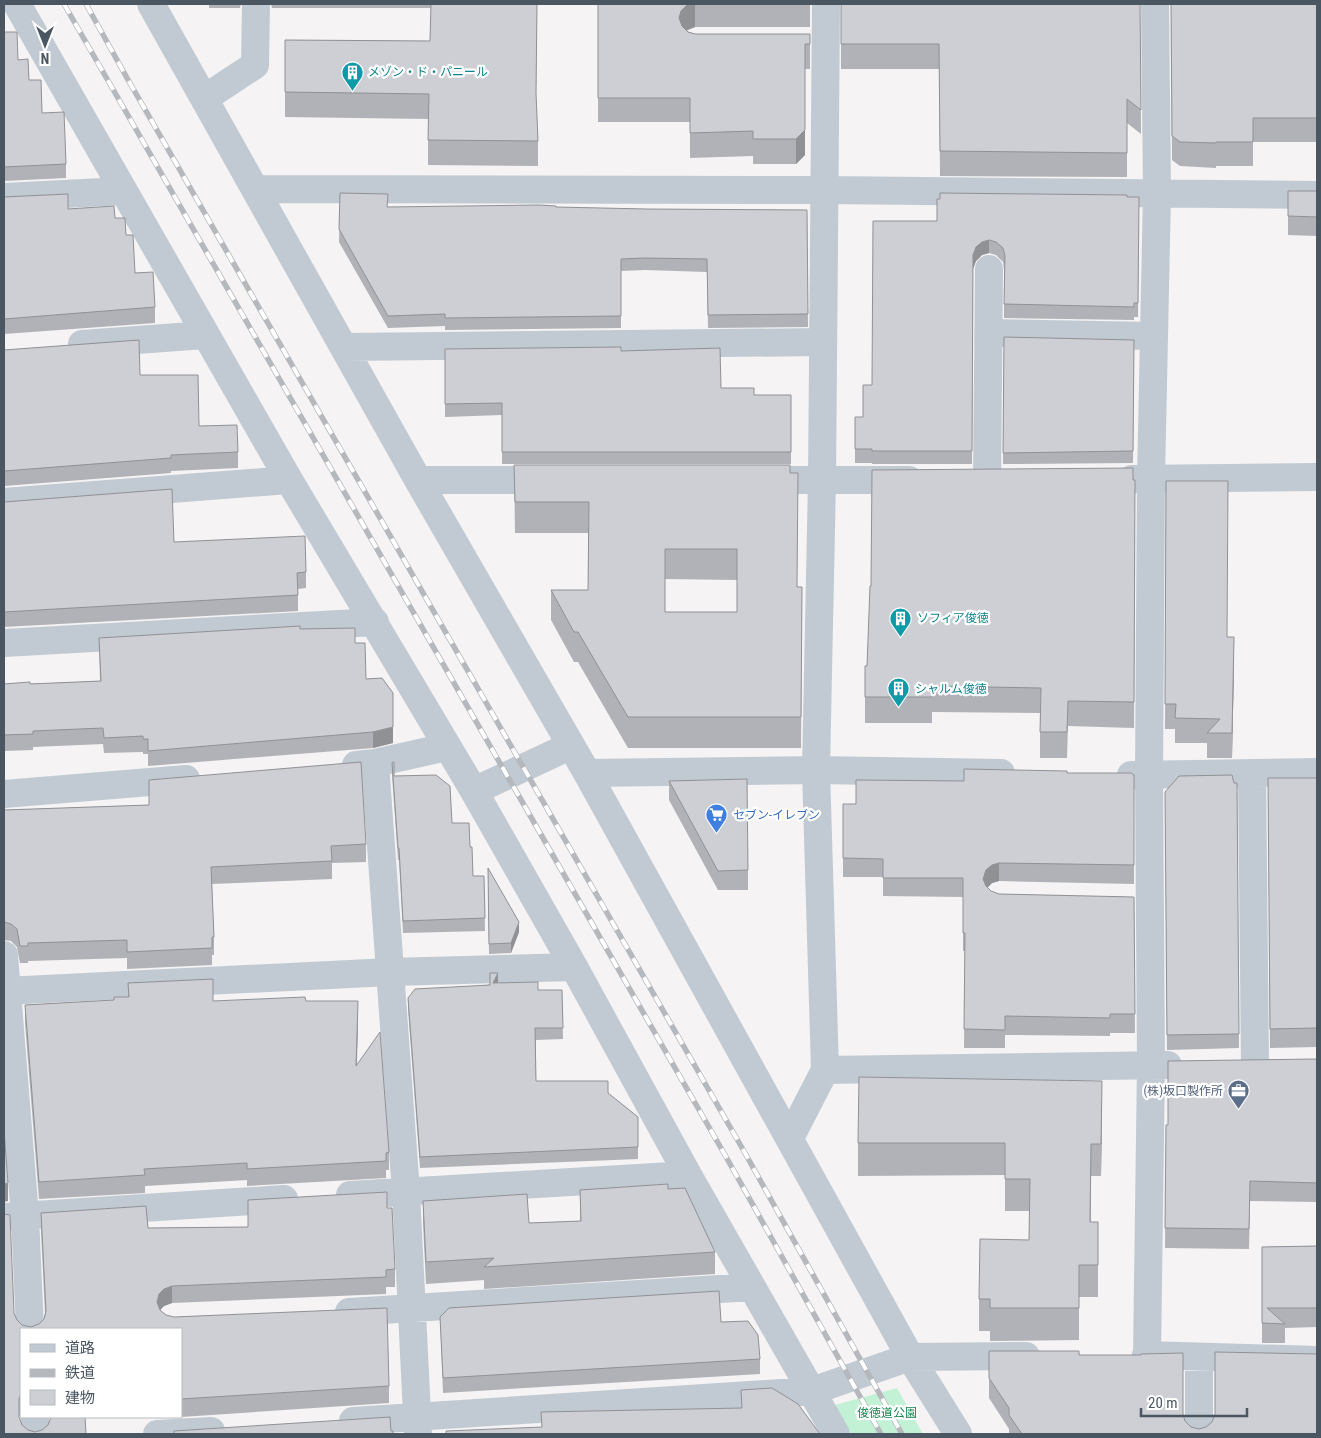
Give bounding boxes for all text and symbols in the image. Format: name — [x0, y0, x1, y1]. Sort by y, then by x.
north arrow — [20, 20, 70, 70]
text: N — [41, 50, 49, 66]
building icon: メゾン・ド・パニール — [340, 60, 364, 91]
place label: メゾン・ド・パニール — [368, 65, 488, 79]
building icon: ソフィア俊徳 — [889, 606, 913, 637]
place label: ソフィア俊徳 — [917, 611, 989, 625]
building icon: シャルム俊徳 — [887, 677, 911, 708]
place label: シャルム俊徳 — [915, 682, 987, 696]
supermarket icon: セブン-イレブン — [705, 803, 729, 834]
place label: セブン-イレブン — [733, 808, 820, 822]
office icon: (株)坂口製作所 — [1227, 1079, 1251, 1110]
place label: (株)坂口製作所 — [1143, 1084, 1223, 1098]
legend — [20, 1328, 182, 1418]
text: 道路 — [65, 1339, 95, 1357]
text: 鉄道 — [65, 1364, 95, 1382]
scale bar — [1141, 1386, 1247, 1418]
text: 建物 — [65, 1389, 95, 1407]
text: 20 m — [1148, 1394, 1178, 1412]
park label: 俊徳道公園 — [857, 1406, 917, 1420]

